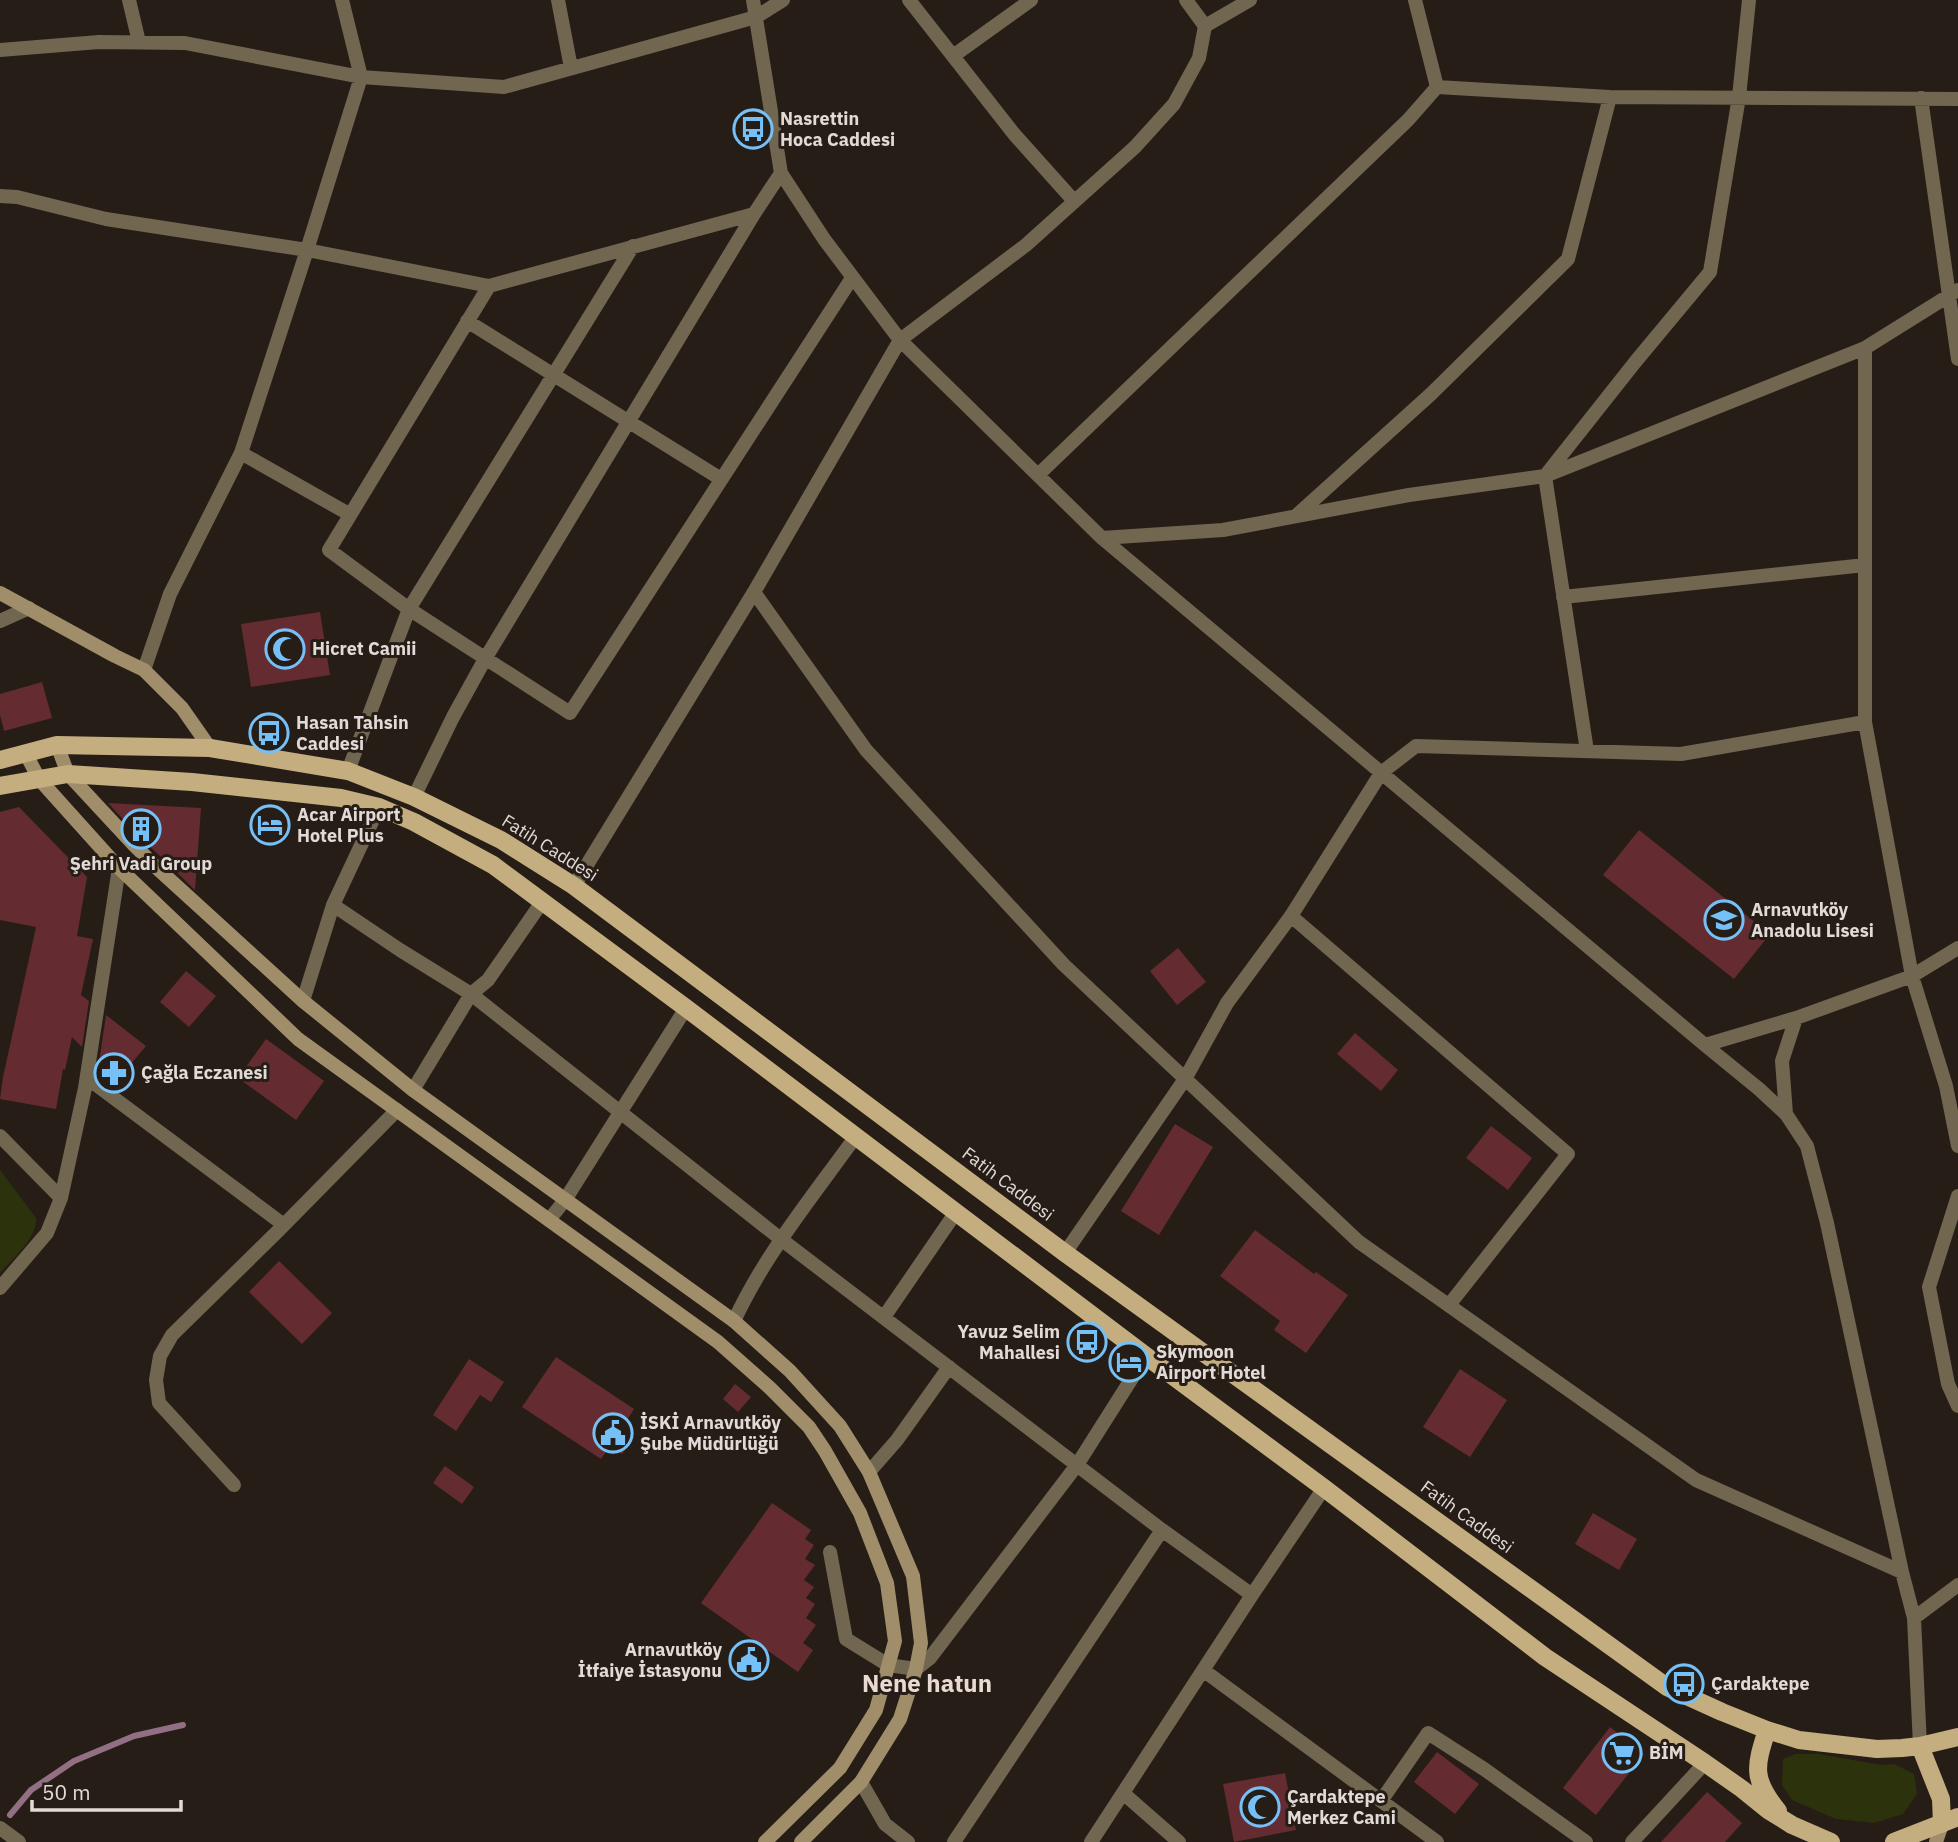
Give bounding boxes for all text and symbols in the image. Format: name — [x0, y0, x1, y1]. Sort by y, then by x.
place label: Nasrettin Hoca Caddesi — [780, 107, 895, 151]
bus stop icon: Nasrettin Hoca Caddesi — [732, 108, 774, 150]
mosque icon: Hicret Camii — [264, 628, 306, 670]
place label: Hicret Camii — [312, 637, 416, 660]
place label: Hasan Tahsin Caddesi — [296, 711, 409, 755]
bus stop icon: Hasan Tahsin Caddesi — [248, 712, 290, 754]
place label: Acar Airport Hotel Plus — [297, 803, 401, 847]
hotel icon: Acar Airport Hotel Plus — [249, 804, 291, 846]
building icon: Şehri Vadi Group — [120, 808, 162, 850]
street label: Fatih Caddesi — [498, 809, 603, 886]
place label: Şehri Vadi Group — [70, 852, 212, 875]
place label: Arnavutköy Anadolu Lisesi — [1751, 898, 1874, 942]
school or university icon: Arnavutköy Anadolu Lisesi — [1703, 899, 1745, 941]
pharmacy icon: Çağla Eczanesi — [93, 1052, 135, 1094]
place label: Çağla Eczanesi — [141, 1061, 268, 1084]
street label: Fatih Caddesi — [958, 1142, 1059, 1226]
place label: Yavuz Selim Mahallesi — [957, 1320, 1060, 1364]
bus stop icon: Yavuz Selim Mahallesi — [1066, 1321, 1108, 1363]
place label: Skymoon Airport Hotel — [1156, 1340, 1266, 1384]
hotel icon: Skymoon Airport Hotel — [1108, 1341, 1150, 1383]
place label: İSKİ Arnavutköy Şube Müdürlüğü — [640, 1411, 781, 1455]
public building icon: İSKİ Arnavutköy Şube Müdürlüğü — [592, 1412, 634, 1454]
street label: Fatih Caddesi — [1416, 1475, 1518, 1558]
place label: Arnavutköy İtfaiye İstasyonu — [578, 1638, 722, 1682]
public building icon: Arnavutköy İtfaiye İstasyonu — [728, 1639, 770, 1681]
bus stop icon: Çardaktepe — [1663, 1663, 1705, 1705]
district label: Nene hatun — [862, 1667, 992, 1699]
place label: Çardaktepe — [1711, 1672, 1810, 1695]
supermarket icon: BİM — [1601, 1732, 1643, 1774]
place label: BİM — [1649, 1741, 1684, 1764]
scale bar — [32, 1769, 180, 1813]
text: 50 m — [42, 1778, 91, 1806]
place label: Çardaktepe Merkez Cami — [1287, 1785, 1396, 1829]
mosque icon: Çardaktepe Merkez Cami — [1239, 1786, 1281, 1828]

